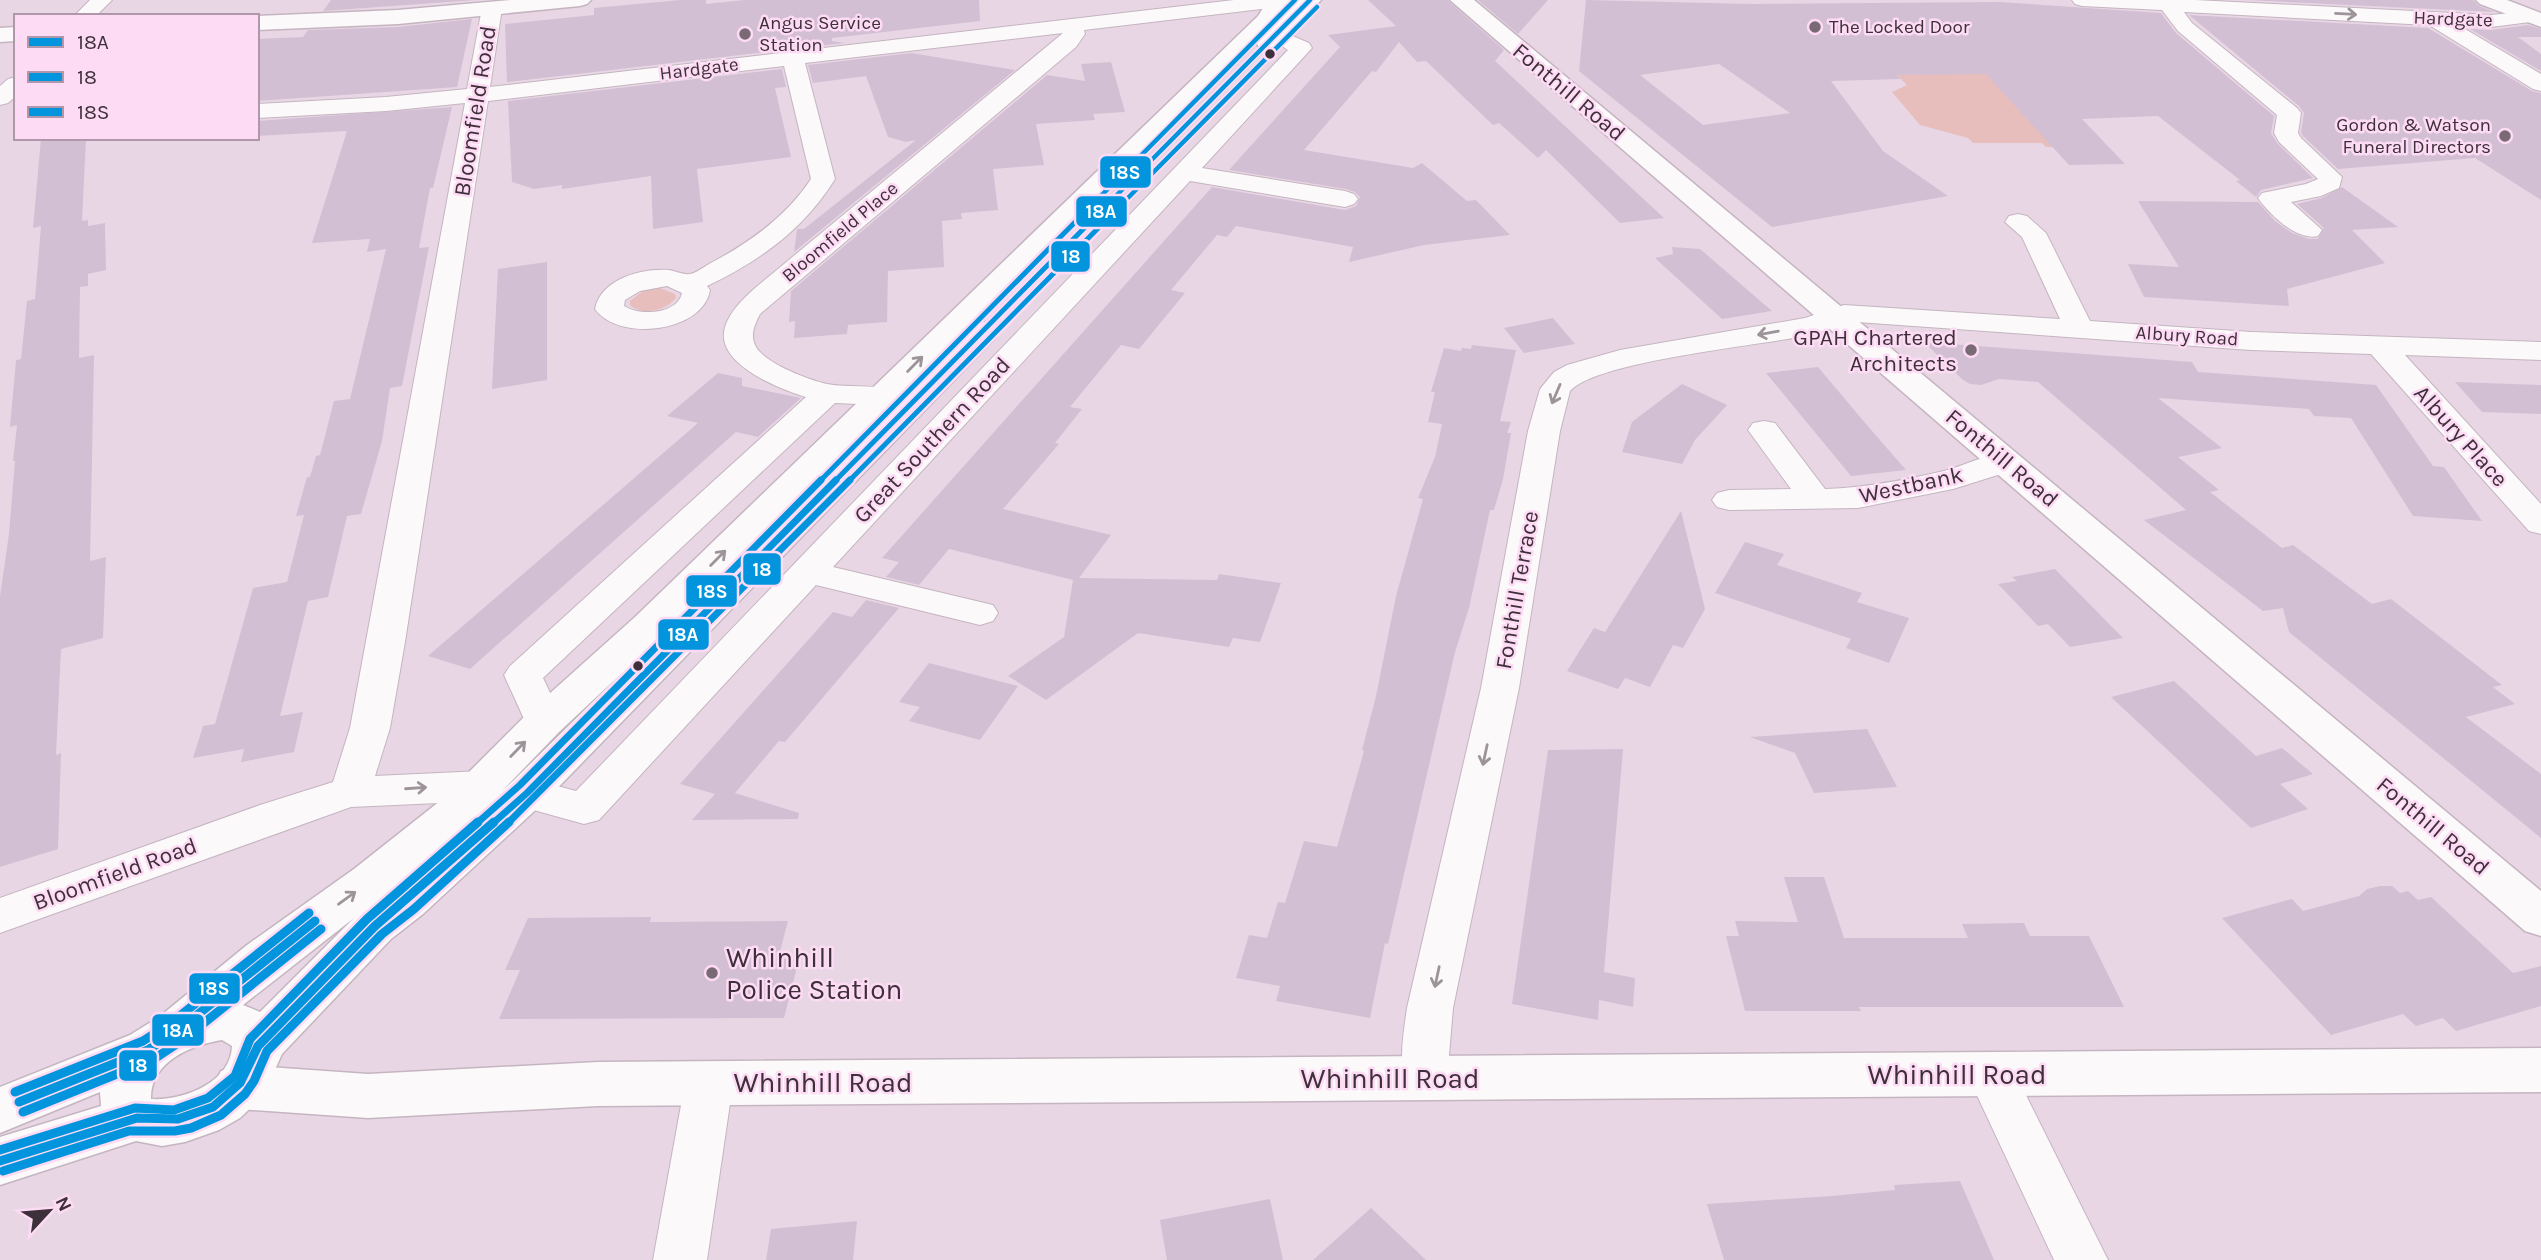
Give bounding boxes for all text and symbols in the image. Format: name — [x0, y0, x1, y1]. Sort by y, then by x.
street label: Hardgate — [2413, 7, 2493, 31]
one-way arrow — [2334, 8, 2356, 21]
place label: Angus Service Station — [759, 12, 881, 56]
legend — [14, 14, 259, 140]
place label: The Locked Door — [1829, 16, 1970, 38]
marker: The Locked Door — [1807, 19, 1823, 35]
street label: Bloomfield Road — [448, 24, 502, 198]
marker: Angus Service Station — [737, 26, 753, 42]
text: 18A — [77, 30, 109, 54]
street label: Fonthill Road — [1507, 37, 1631, 147]
unlabelled marker — [1263, 47, 1277, 61]
street label: Hardgate — [658, 53, 740, 85]
text: 18 — [77, 65, 97, 89]
text: 18S — [77, 100, 110, 124]
place label: Gordon & Watson Funeral Directors — [2336, 114, 2491, 158]
marker: Gordon & Watson Funeral Directors — [2497, 128, 2513, 144]
line badge: 18S — [1099, 155, 1152, 189]
text: 18S — [1109, 162, 1141, 184]
street label: Bloomfield Place — [778, 177, 902, 287]
line badge: 18A — [1075, 195, 1128, 228]
text: 18A — [1086, 201, 1117, 223]
line badge: 18 — [1050, 240, 1091, 273]
text: 18 — [1061, 246, 1081, 268]
street label: Albury Road — [2135, 321, 2239, 351]
place label: GPAH Chartered Architects — [1793, 324, 1957, 377]
one-way arrow — [1757, 327, 1780, 340]
marker: GPAH Chartered Architects — [1963, 342, 1979, 358]
street label: Great Southern Road — [848, 351, 1016, 529]
one-way arrow — [906, 355, 923, 372]
street label: Albury Place — [2408, 380, 2514, 492]
one-way arrow — [1548, 383, 1561, 404]
street label: Fonthill Road — [1940, 403, 2064, 513]
street label: Westbank — [1857, 461, 1965, 509]
street label: Fonthill Terrace — [1490, 509, 1544, 671]
one-way arrow — [709, 549, 726, 566]
line badge: 18 — [742, 552, 782, 586]
text: 18 — [752, 559, 772, 581]
line badge: 18S — [685, 574, 738, 608]
text: 18S — [696, 581, 728, 603]
line badge: 18A — [657, 618, 710, 651]
text: 18A — [668, 624, 699, 646]
unlabelled marker — [631, 659, 645, 673]
one-way arrow — [510, 741, 527, 758]
one-way arrow — [1478, 743, 1492, 766]
street label: Fonthill Road — [2371, 771, 2495, 881]
one-way arrow — [404, 781, 427, 794]
street label: Bloomfield Road — [29, 832, 201, 916]
one-way arrow — [337, 891, 356, 906]
place label: Whinhill Police Station — [726, 941, 902, 1006]
marker: Whinhill Police Station — [704, 965, 720, 981]
one-way arrow — [1430, 965, 1443, 988]
line badge: 18S — [188, 972, 241, 1005]
text: 18S — [198, 978, 230, 1000]
line badge: 18A — [151, 1013, 205, 1047]
text: 18A — [163, 1020, 194, 1042]
line badge: 18 — [118, 1049, 158, 1082]
text: 18 — [128, 1055, 148, 1077]
street label: Whinhill Road — [1867, 1058, 2047, 1091]
street label: Whinhill Road — [1300, 1062, 1480, 1095]
street label: Whinhill Road — [733, 1066, 913, 1099]
north arrow — [14, 1176, 84, 1246]
text: N — [51, 1193, 76, 1215]

